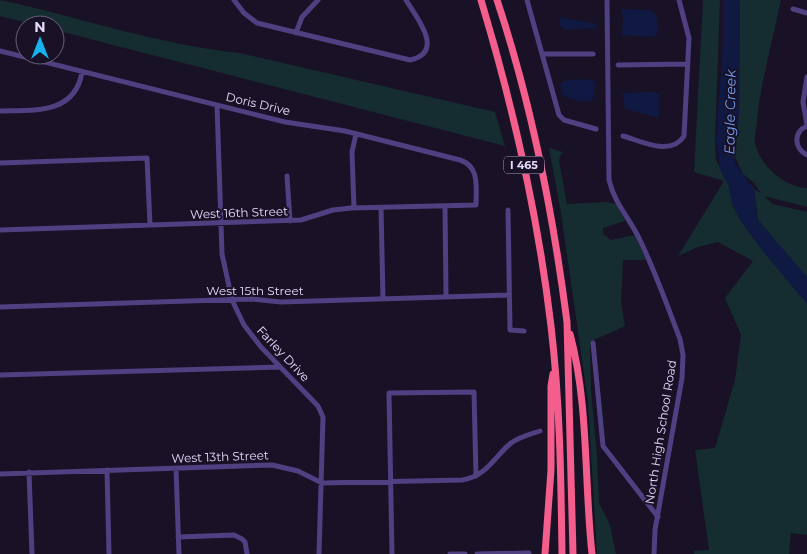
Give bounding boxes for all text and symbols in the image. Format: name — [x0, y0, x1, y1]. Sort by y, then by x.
north arrow — [15, 15, 65, 65]
text: N — [34, 18, 46, 36]
water label: Eagle Creek — [720, 69, 740, 155]
street label: Doris Drive — [224, 89, 292, 118]
road number: I 465 — [504, 156, 544, 174]
street label: West 16th Street — [190, 203, 288, 222]
street label: West 15th Street — [206, 283, 304, 298]
street label: Farley Drive — [254, 323, 313, 385]
street label: North High School Road — [642, 359, 679, 505]
street label: West 13th Street — [171, 447, 269, 466]

